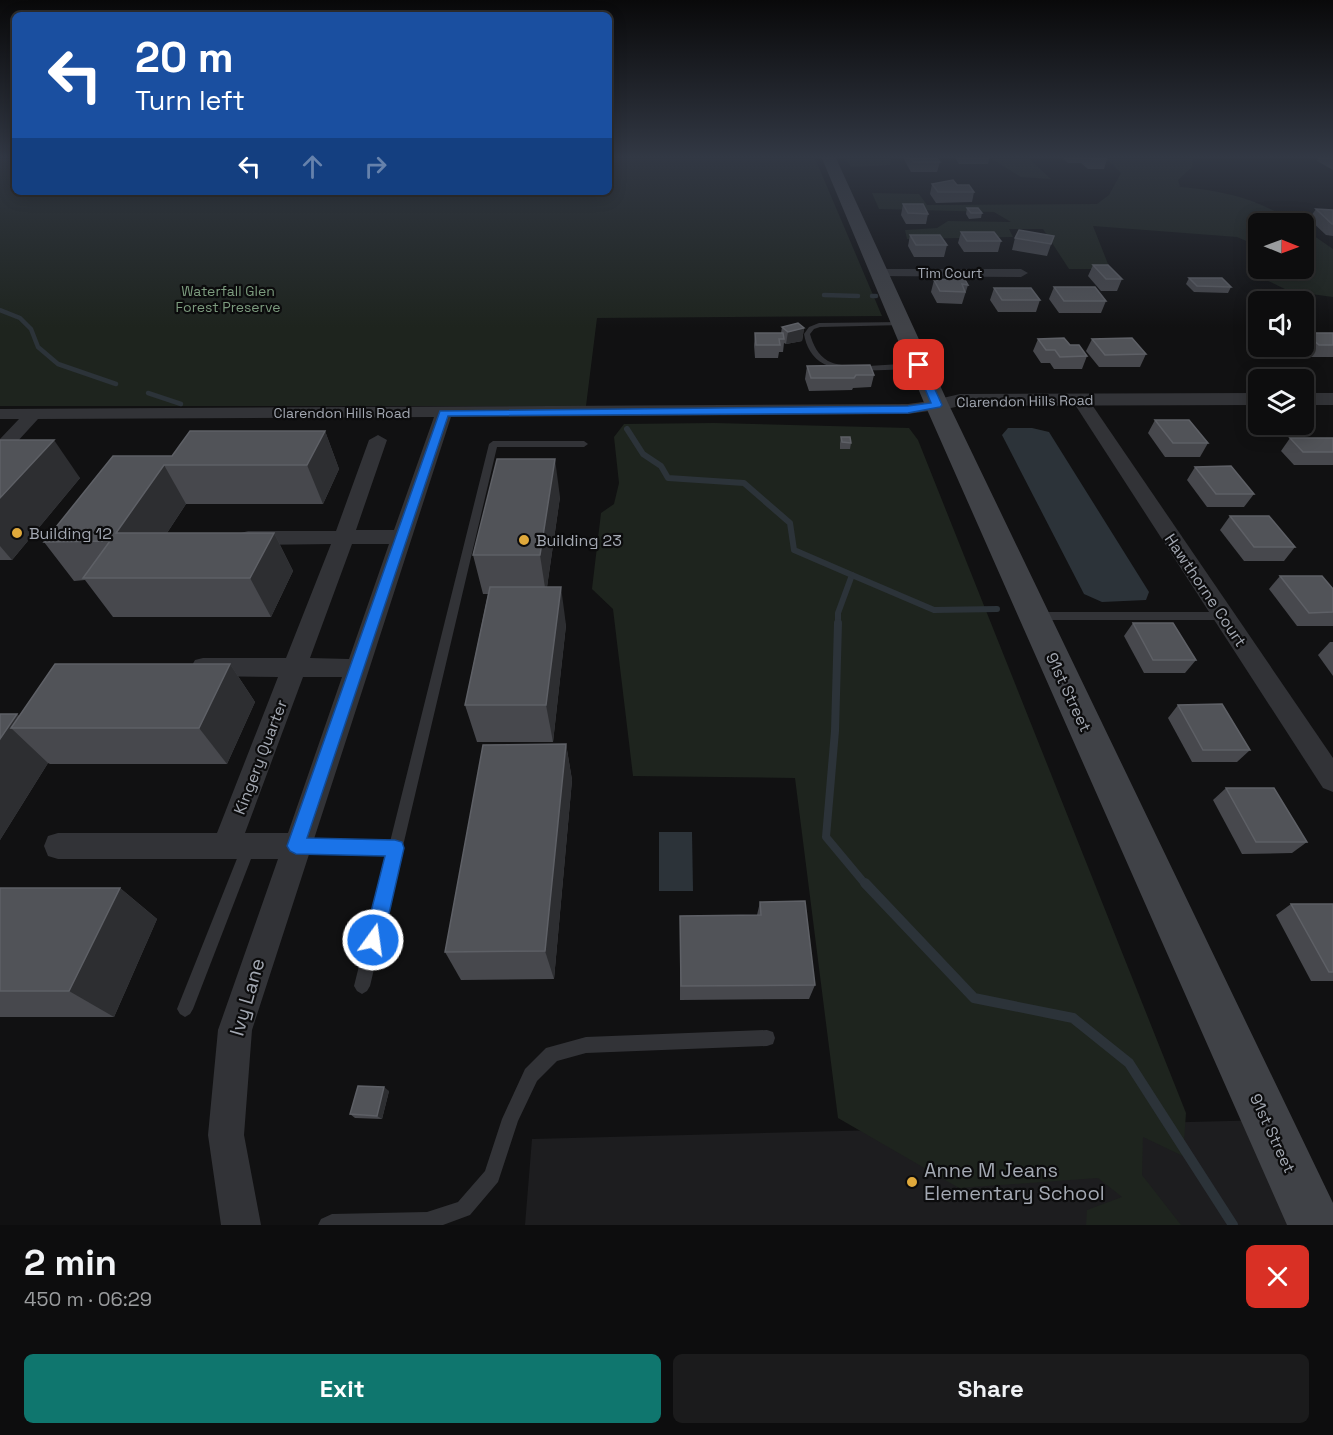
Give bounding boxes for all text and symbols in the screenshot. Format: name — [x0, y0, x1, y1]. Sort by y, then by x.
text: 20 m — [135, 31, 234, 84]
icon: left — [36, 36, 114, 114]
text: Turn left — [135, 83, 245, 118]
icon: left — [233, 150, 266, 183]
icon: ahead — [296, 150, 329, 183]
icon: right — [359, 150, 392, 183]
north arrow — [1248, 213, 1314, 279]
map controls — [1248, 213, 1314, 435]
street label: Tim Court — [917, 264, 983, 282]
park label: Waterfall Glen Forest Preserve — [176, 282, 280, 316]
button: sound — [1248, 291, 1314, 357]
pin — [893, 339, 944, 390]
icon: arrive — [902, 348, 935, 381]
button: layers — [1248, 369, 1314, 435]
street label: Clarendon Hills Road — [956, 391, 1094, 411]
street label: Clarendon Hills Road — [273, 404, 411, 422]
place label: Building 12 — [29, 523, 112, 544]
marker: Building 12 — [10, 526, 24, 540]
place label: Building 23 — [536, 530, 622, 551]
street label: Hawthorne Court — [1160, 530, 1251, 651]
marker: Building 23 — [517, 533, 531, 547]
street label: 91st Street — [1041, 649, 1096, 735]
street label: Kingery Quarter — [229, 697, 292, 818]
position arrow — [341, 908, 405, 972]
street label: Ivy Lane — [224, 955, 270, 1039]
street label: 91st Street — [1245, 1090, 1300, 1176]
place label: Anne M Jeans Elementary School — [924, 1157, 1105, 1206]
marker: Anne M Jeans Elementary School — [905, 1175, 919, 1189]
text: 2 min — [24, 1240, 117, 1286]
button: close — [1246, 1245, 1309, 1308]
text: 450 m · 06:29 — [24, 1286, 152, 1312]
button: Exit — [24, 1354, 661, 1423]
button: Share — [673, 1354, 1309, 1423]

